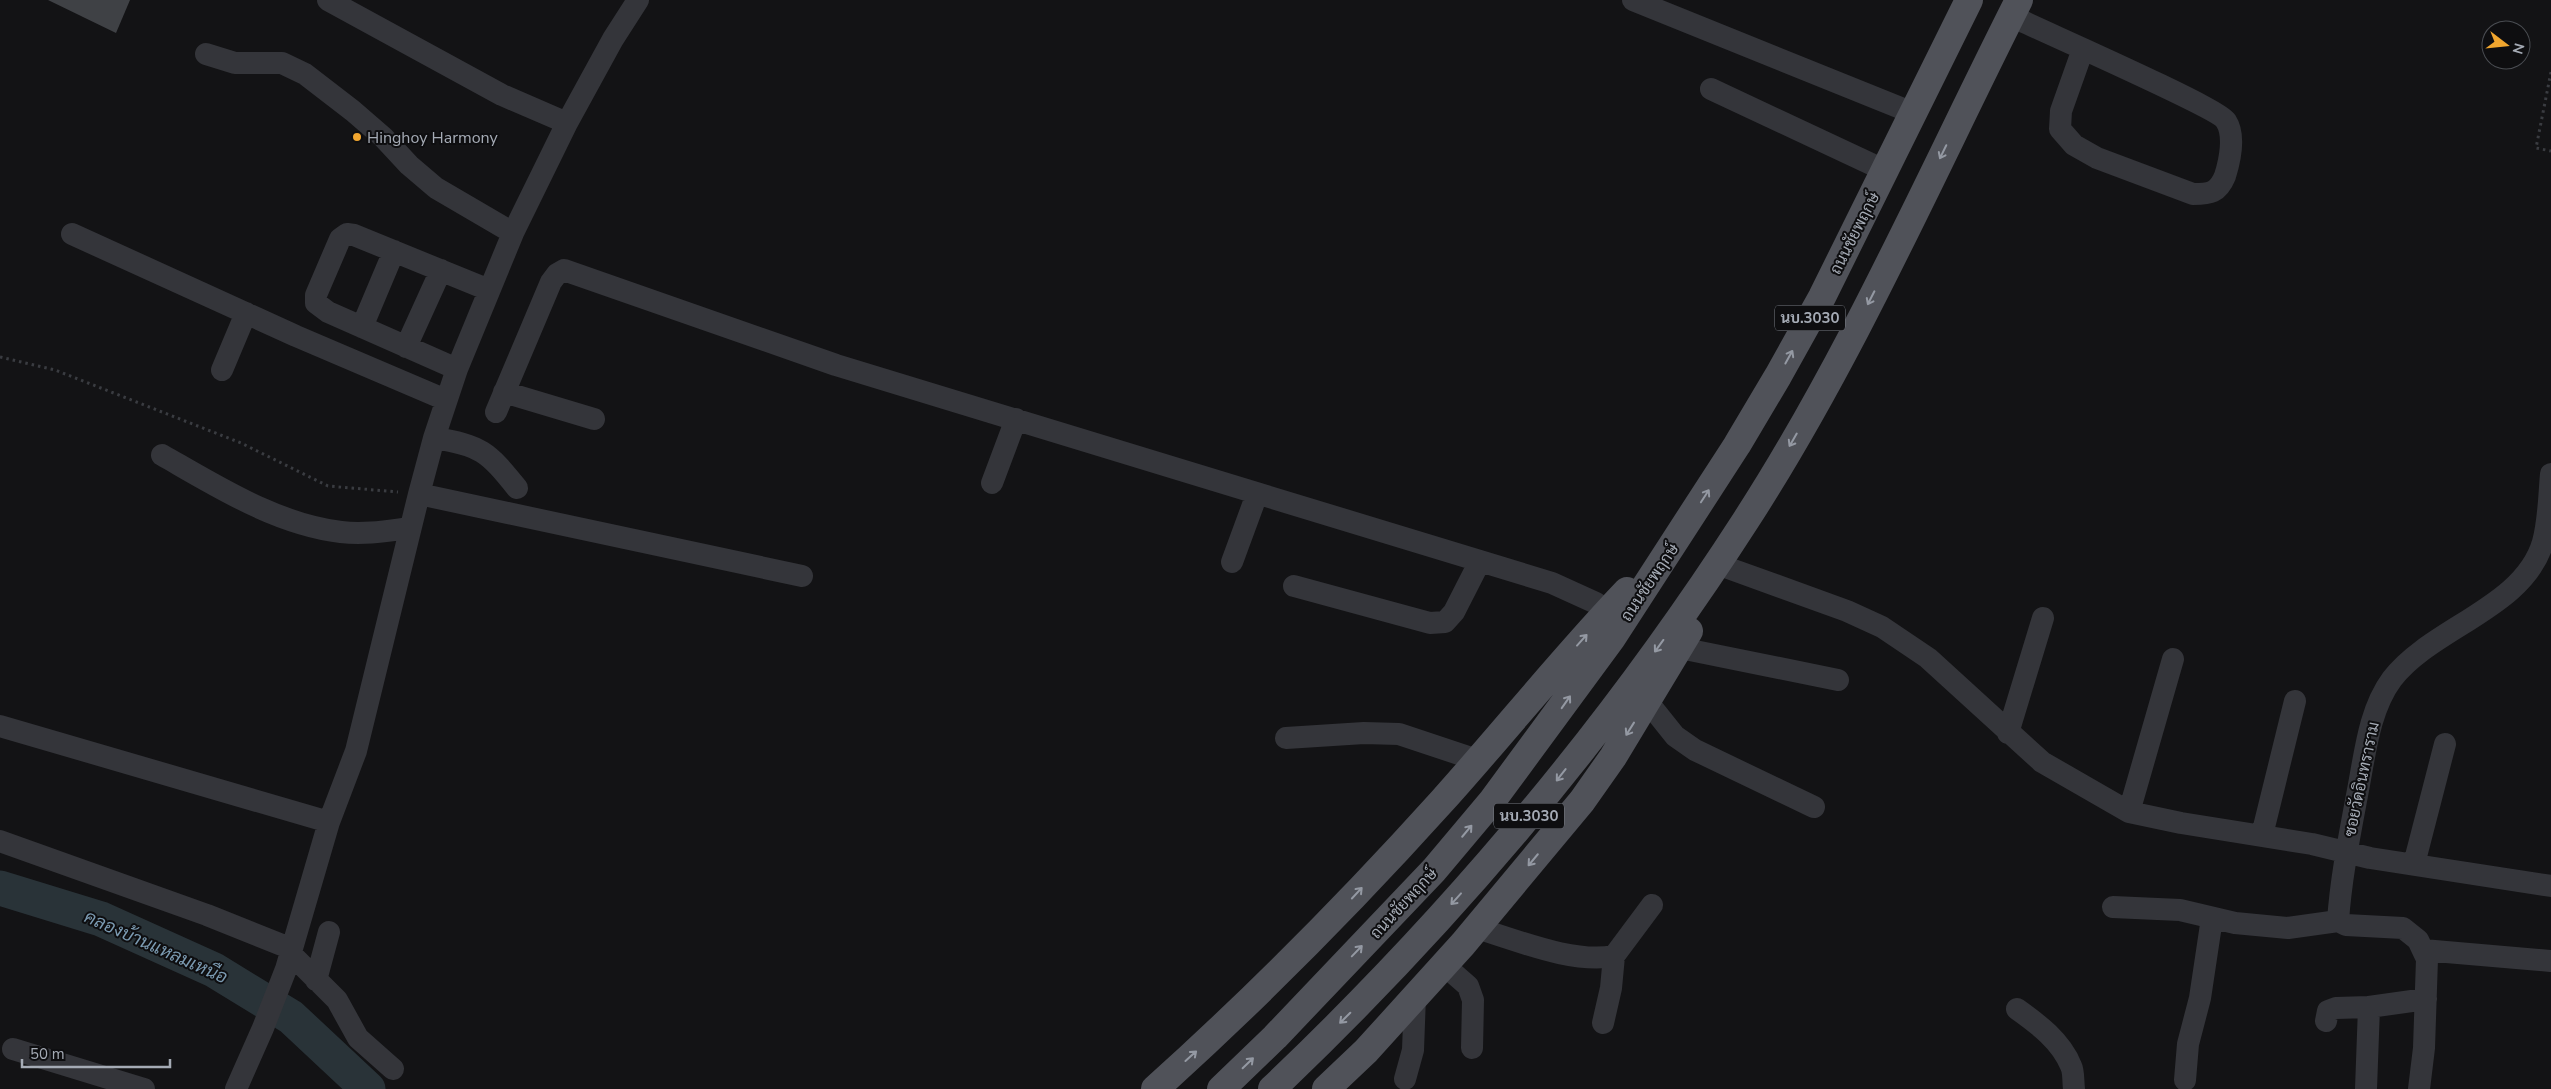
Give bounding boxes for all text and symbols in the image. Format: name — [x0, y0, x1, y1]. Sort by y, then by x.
north arrow — [2481, 20, 2531, 70]
text: N — [2507, 41, 2529, 56]
place label: Hinghoy Harmony — [367, 127, 499, 149]
marker: Hinghoy Harmony — [351, 131, 363, 143]
one-way arrow — [1938, 144, 1947, 159]
street label: ถนนชัยพฤกษ์ — [1823, 188, 1885, 278]
one-way arrow — [1865, 290, 1875, 305]
road number: นบ.3030 — [1775, 306, 1845, 330]
one-way arrow — [1784, 351, 1794, 365]
one-way arrow — [1787, 433, 1797, 447]
one-way arrow — [1700, 490, 1710, 504]
street label: ถนนชัยพฤกษ์ — [1614, 538, 1684, 626]
one-way arrow — [1576, 633, 1588, 646]
one-way arrow — [1654, 639, 1665, 652]
one-way arrow — [1561, 696, 1571, 710]
street label: ซอยวัดอินทราราม — [2339, 720, 2385, 839]
one-way arrow — [1624, 722, 1634, 736]
one-way arrow — [1556, 768, 1567, 781]
road number: นบ.3030 — [1494, 804, 1564, 828]
one-way arrow — [1461, 825, 1472, 838]
one-way arrow — [1527, 853, 1539, 866]
street label: ถนนชัยพฤกษ์ — [1364, 862, 1442, 944]
one-way arrow — [1351, 886, 1363, 899]
one-way arrow — [1450, 892, 1462, 905]
water label: คลองบ้านแหลมเหนือ — [81, 904, 232, 989]
one-way arrow — [1351, 945, 1363, 958]
one-way arrow — [1339, 1011, 1351, 1024]
scale bar — [22, 1036, 170, 1068]
text: 50 m — [30, 1044, 65, 1064]
one-way arrow — [1185, 1050, 1198, 1062]
one-way arrow — [1242, 1057, 1254, 1069]

